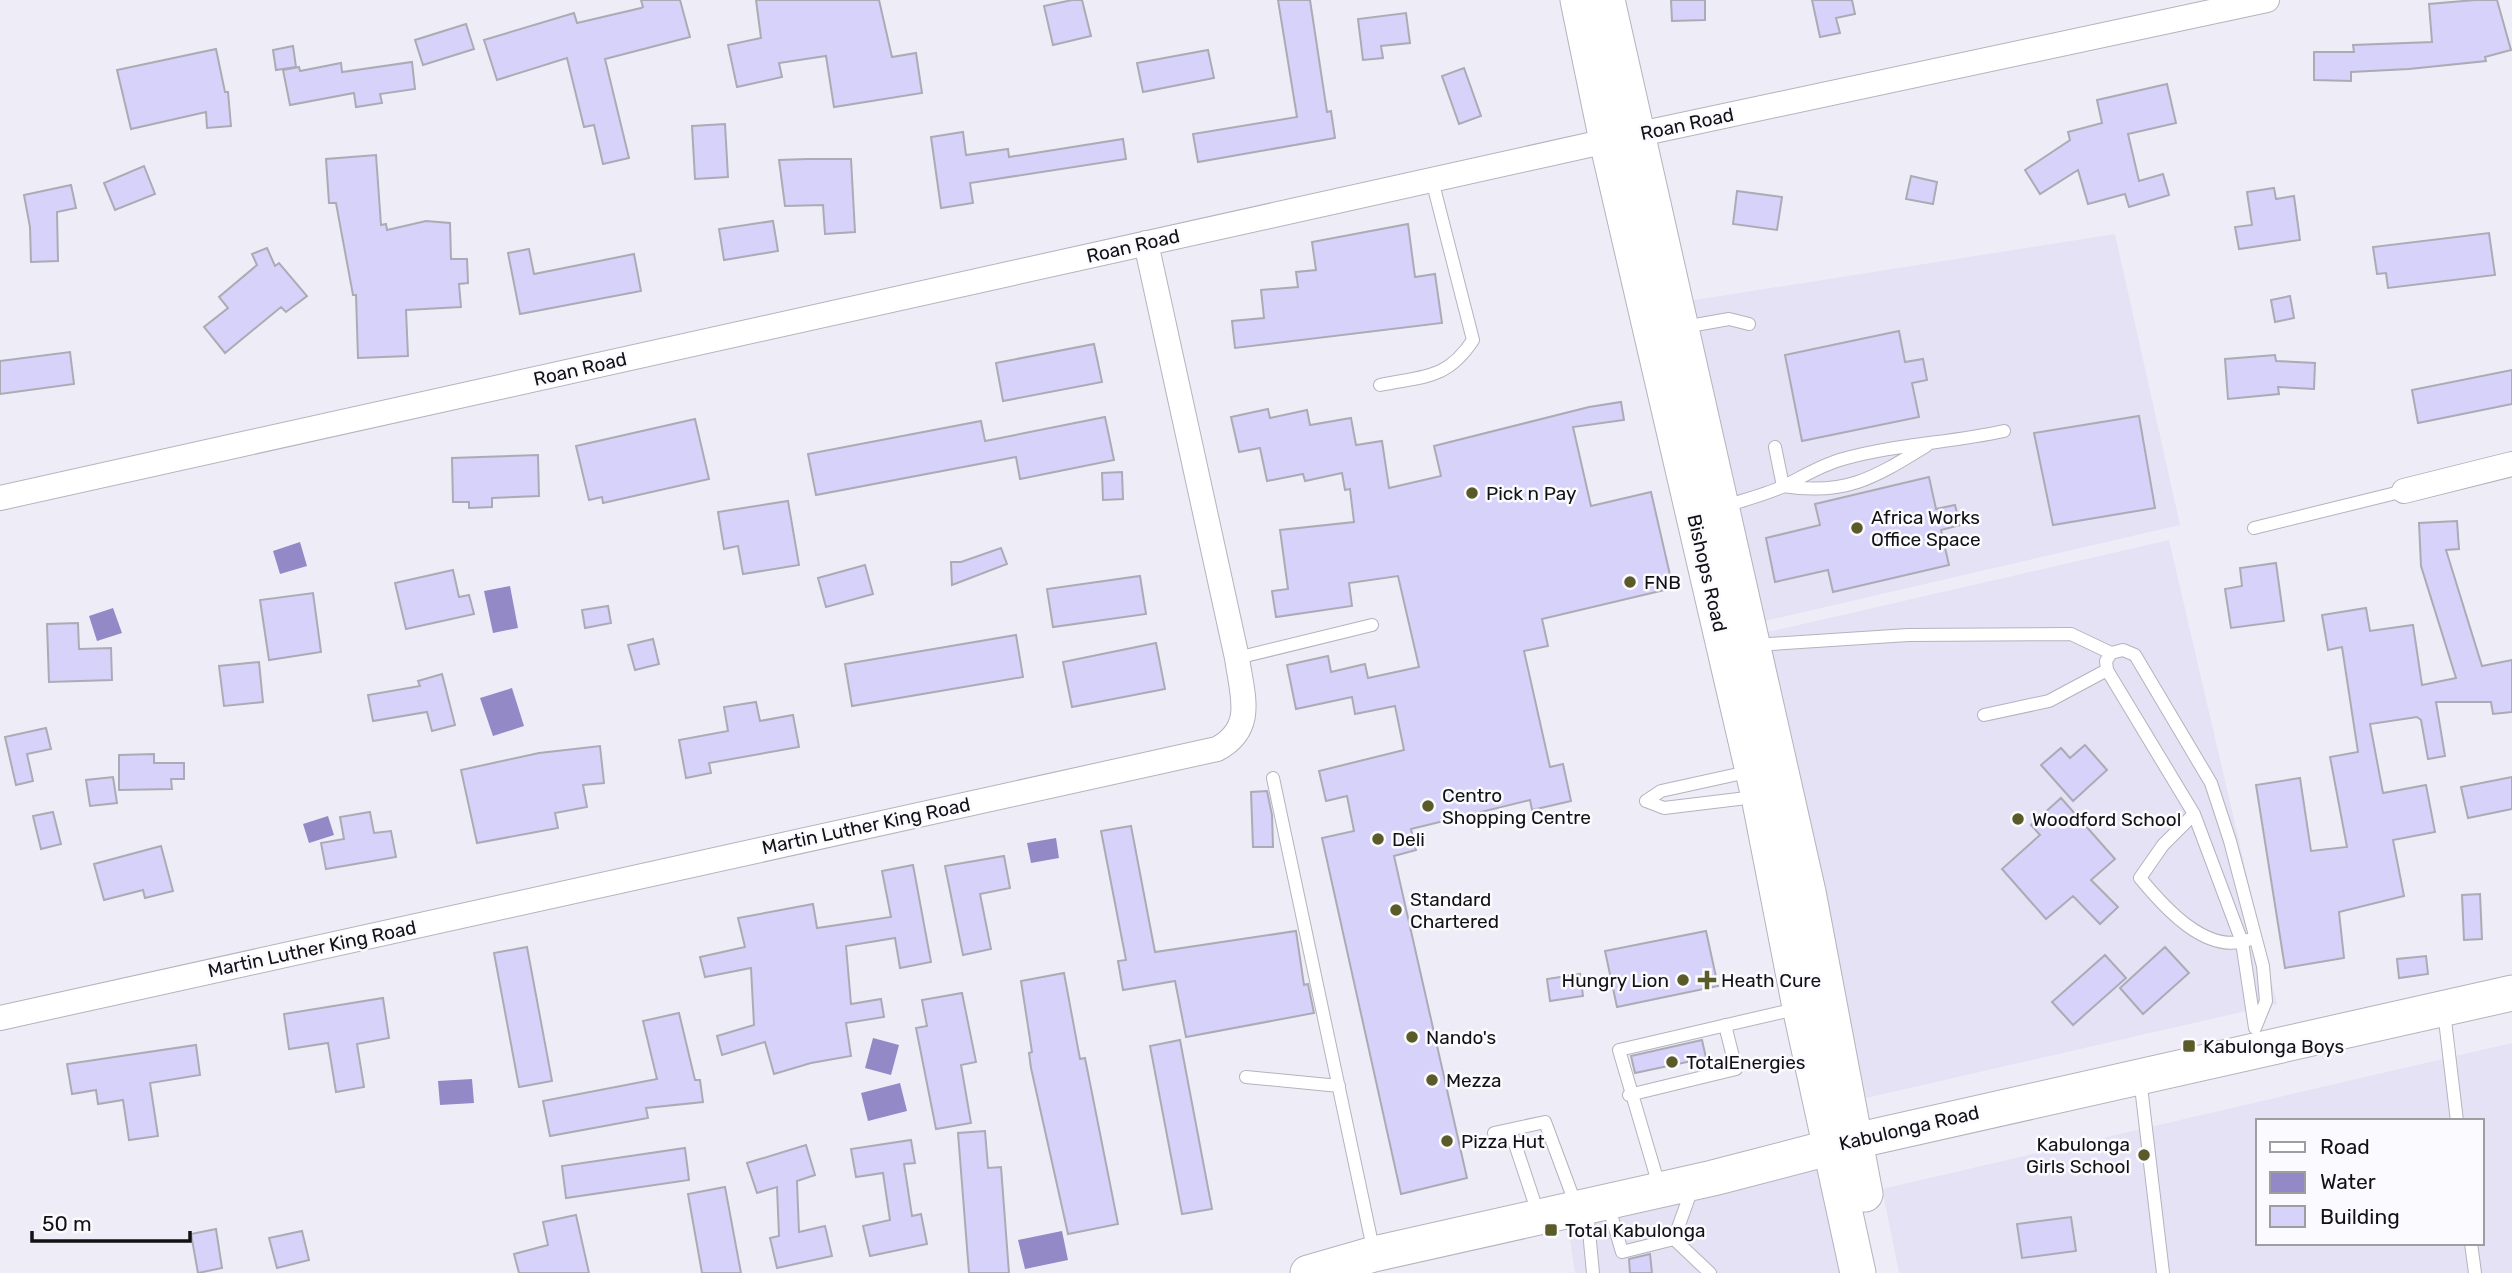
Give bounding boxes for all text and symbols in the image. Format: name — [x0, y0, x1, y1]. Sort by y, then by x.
street label: Roan Road — [1638, 103, 1736, 145]
street label: Roan Road — [1084, 224, 1182, 268]
street label: Roan Road — [531, 347, 629, 391]
place label: Pick n Pay — [1486, 482, 1577, 505]
marker: Pick n Pay — [1464, 485, 1480, 501]
place label: Africa Works Office Space — [1871, 506, 1981, 551]
street label: Bishops Road — [1682, 512, 1732, 634]
marker: Africa Works Office Space — [1849, 520, 1865, 536]
place label: FNB — [1644, 571, 1681, 594]
marker: FNB — [1622, 574, 1638, 590]
place label: Centro Shopping Centre — [1442, 784, 1591, 829]
street label: Martin Luther King Road — [760, 793, 972, 859]
marker: Centro Shopping Centre — [1420, 798, 1436, 814]
place label: Woodford School — [2032, 808, 2181, 831]
marker: Woodford School — [2010, 811, 2026, 827]
place label: Deli — [1392, 828, 1425, 851]
marker: Deli — [1370, 831, 1386, 847]
place label: Standard Chartered — [1410, 888, 1499, 933]
marker: Standard Chartered — [1388, 902, 1404, 918]
street label: Martin Luther King Road — [206, 916, 418, 982]
place label: Hungry Lion — [1562, 969, 1669, 992]
place label: Heath Cure — [1721, 969, 1821, 992]
marker: Hungry Lion — [1675, 972, 1691, 988]
marker: Heath Cure — [1699, 972, 1715, 988]
place label: Nando's — [1426, 1026, 1496, 1049]
marker: Nando's — [1404, 1029, 1420, 1045]
place label: Kabulonga Boys — [2203, 1035, 2344, 1058]
marker: Kabulonga Boys — [2181, 1038, 2197, 1054]
place label: TotalEnergies — [1686, 1051, 1806, 1074]
marker: TotalEnergies — [1664, 1054, 1680, 1070]
place label: Mezza — [1446, 1069, 1502, 1092]
marker: Mezza — [1424, 1072, 1440, 1088]
street label: Kabulonga Road — [1837, 1101, 1981, 1155]
legend — [2256, 1119, 2484, 1245]
place label: Pizza Hut — [1461, 1130, 1545, 1153]
marker: Pizza Hut — [1439, 1133, 1455, 1149]
place label: Kabulonga Girls School — [2026, 1133, 2130, 1178]
text: Road — [2320, 1134, 2370, 1159]
marker: Kabulonga Girls School — [2136, 1147, 2152, 1163]
text: Water — [2320, 1169, 2376, 1194]
scale bar — [32, 1200, 189, 1244]
text: Building — [2320, 1204, 2400, 1229]
text: 50 m — [42, 1211, 92, 1236]
place label: Total Kabulonga — [1565, 1219, 1706, 1242]
marker: Total Kabulonga — [1543, 1222, 1559, 1238]

